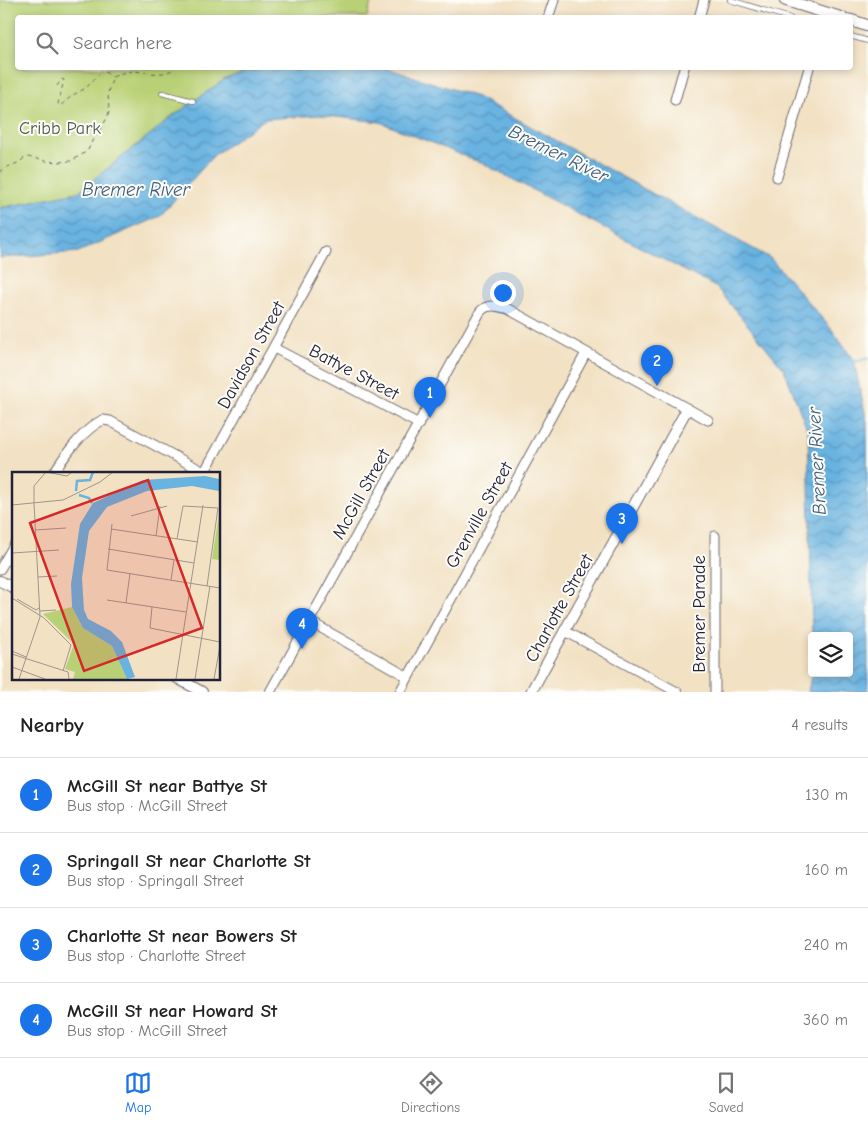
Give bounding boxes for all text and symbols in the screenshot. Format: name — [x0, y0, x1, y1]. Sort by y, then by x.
search box — [15, 15, 853, 70]
icon: search — [33, 29, 61, 57]
text: Search here — [73, 32, 172, 54]
park label: Cribb Park — [19, 118, 101, 139]
water label: Bremer River — [505, 120, 613, 188]
water label: Bremer River — [82, 179, 192, 201]
your location — [490, 280, 516, 306]
street label: Davidson Street — [213, 297, 290, 413]
street label: Battye Street — [305, 340, 403, 405]
pin: 2 — [641, 345, 673, 386]
pin: 1 — [414, 377, 446, 418]
water label: Bremer River — [803, 405, 831, 516]
street label: McGill Street — [328, 445, 395, 543]
street label: Grenville Street — [442, 458, 518, 572]
inset map — [12, 472, 220, 680]
pin: 3 — [606, 503, 638, 544]
street label: Charlotte Street — [521, 550, 598, 666]
street label: Bremer Parade — [689, 555, 710, 673]
pin: 4 — [286, 608, 318, 649]
map controls — [808, 632, 853, 677]
button: layers — [808, 632, 853, 677]
text: Nearby — [20, 713, 84, 737]
text: 4 results — [791, 716, 848, 734]
text: McGill St near Battye St — [67, 775, 267, 797]
text: 1 — [33, 786, 39, 804]
text: 130 m — [805, 786, 848, 804]
text: Bus stop · McGill Street — [67, 797, 227, 815]
text: Springall St near Charlotte St — [67, 850, 310, 872]
text: 2 — [32, 861, 40, 879]
text: 160 m — [805, 861, 848, 879]
text: Bus stop · Springall Street — [67, 872, 244, 890]
text: Charlotte St near Bowers St — [67, 925, 297, 947]
text: 3 — [32, 936, 40, 954]
text: 240 m — [804, 936, 848, 954]
text: Bus stop · Charlotte Street — [67, 947, 245, 965]
text: McGill St near Howard St — [67, 1000, 277, 1022]
text: 4 — [32, 1011, 40, 1029]
text: 360 m — [803, 1011, 848, 1029]
text: Bus stop · McGill Street — [67, 1022, 227, 1040]
tab: Map — [124, 1069, 152, 1116]
tab: Directions — [401, 1069, 460, 1116]
tab: Saved — [709, 1069, 744, 1116]

